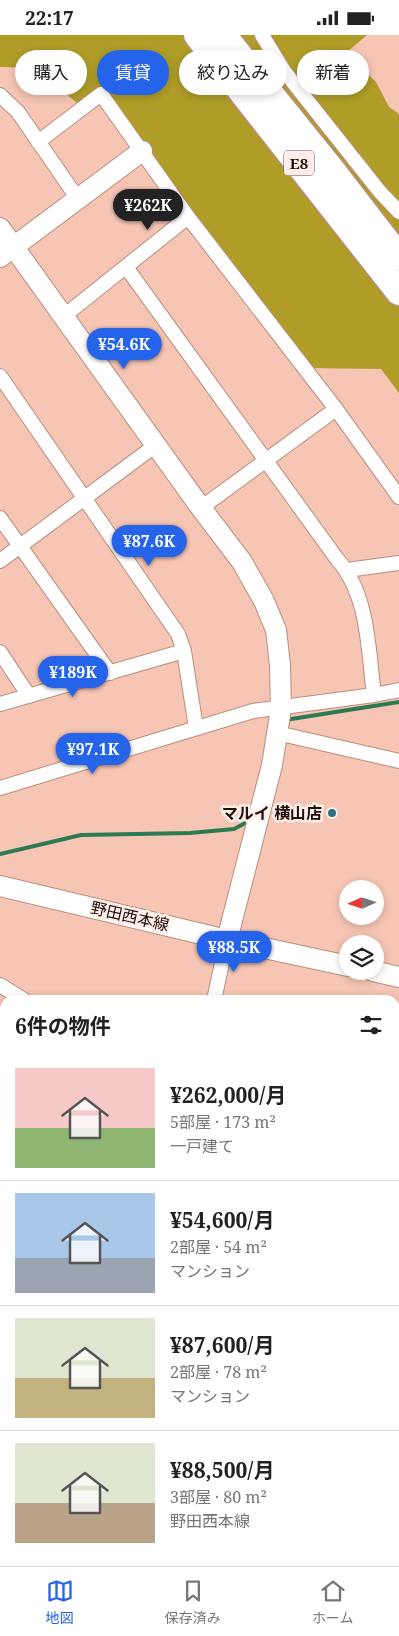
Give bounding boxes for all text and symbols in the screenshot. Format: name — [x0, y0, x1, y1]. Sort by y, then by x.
text: 22:17 — [25, 5, 74, 31]
chip: 購入 — [15, 50, 87, 95]
chip: 賃貸 — [97, 50, 169, 95]
chip: 絞り込み — [179, 50, 287, 95]
chip: 新着 — [297, 50, 369, 95]
road number: E8 — [284, 151, 314, 175]
pin: ¥262K — [113, 189, 183, 231]
text: ¥262K — [124, 194, 172, 216]
pin: ¥54.6K — [83, 327, 165, 370]
text: ¥54.6K — [98, 333, 150, 355]
pin: ¥87.6K — [108, 525, 190, 567]
text: ¥87.6K — [123, 530, 175, 552]
pin: ¥189K — [38, 655, 108, 698]
text: ¥189K — [49, 661, 97, 683]
pin: ¥97.1K — [52, 733, 134, 775]
text: ¥97.1K — [67, 738, 119, 760]
place label: マルイ 横山店 — [222, 802, 322, 824]
marker: マルイ 横山店 — [326, 807, 338, 819]
north arrow — [339, 880, 384, 925]
map controls — [339, 880, 384, 980]
street label: 野田西本線 — [89, 896, 171, 936]
pin: ¥88.5K — [193, 931, 275, 973]
button: layers — [339, 935, 384, 980]
text: ¥88.5K — [208, 936, 260, 958]
icon: filters — [357, 1011, 385, 1039]
text: 6件の物件 — [15, 1012, 111, 1040]
text: ¥262,000/月 — [170, 1081, 286, 1109]
icon: home — [55, 1088, 115, 1148]
text: 5部屋 · 173 m² — [170, 1111, 276, 1133]
text: 一戸建て — [170, 1135, 234, 1157]
text: ¥54,600/月 — [170, 1206, 274, 1234]
icon: home — [55, 1213, 115, 1273]
text: 2部屋 · 54 m² — [170, 1236, 267, 1258]
text: マンション — [170, 1260, 250, 1282]
text: ¥87,600/月 — [170, 1331, 274, 1359]
icon: home — [55, 1338, 115, 1398]
text: 2部屋 · 78 m² — [170, 1361, 267, 1383]
text: マンション — [170, 1385, 250, 1407]
text: ¥88,500/月 — [170, 1456, 274, 1484]
icon: home — [55, 1463, 115, 1523]
text: 3部屋 · 80 m² — [170, 1486, 267, 1508]
text: 野田西本線 — [170, 1510, 250, 1532]
tab: 地図 — [46, 1577, 74, 1627]
tab: 保存済み — [165, 1577, 221, 1627]
tab: ホーム — [312, 1577, 353, 1627]

